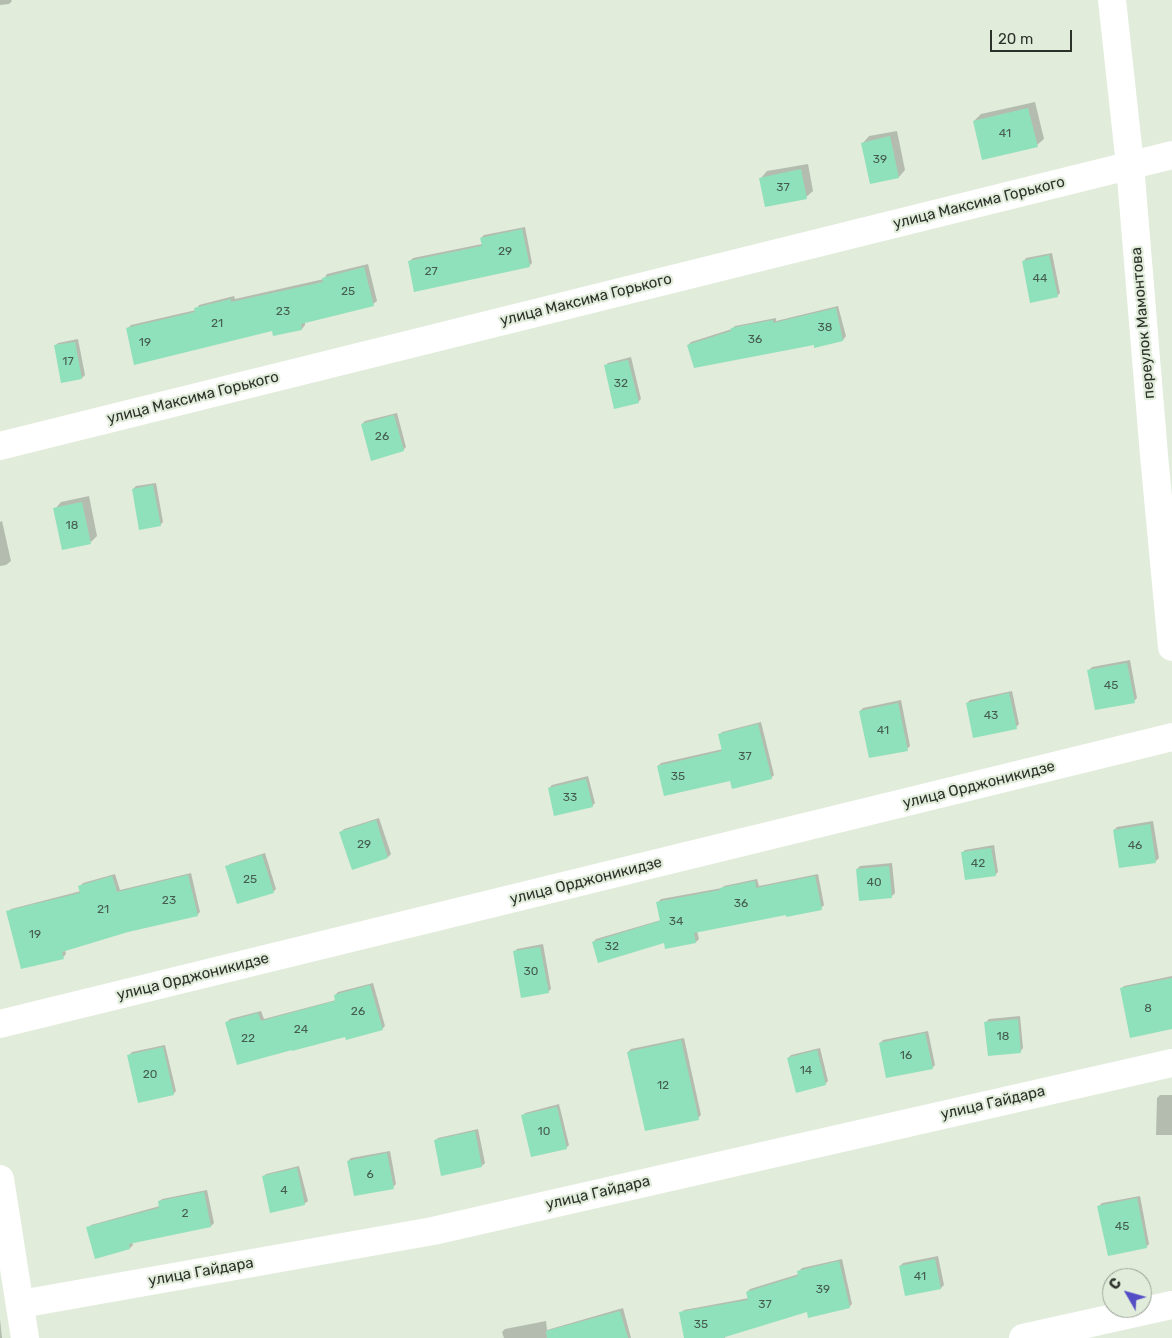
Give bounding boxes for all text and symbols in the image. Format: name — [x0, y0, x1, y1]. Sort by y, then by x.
scale bar — [992, 20, 1074, 52]
text: 20 m — [998, 30, 1033, 48]
house number: 41 — [999, 127, 1011, 141]
house number: 39 — [873, 153, 887, 167]
street label: улица Максима Горького — [891, 173, 1067, 233]
house number: 37 — [776, 181, 790, 195]
house number: 29 — [498, 245, 512, 259]
street label: переулок Мамонтова — [1127, 246, 1159, 400]
house number: 27 — [424, 265, 438, 279]
street label: улица Максима Горького — [498, 270, 674, 330]
house number: 44 — [1033, 272, 1047, 286]
house number: 25 — [341, 285, 355, 299]
house number: 23 — [276, 305, 290, 319]
house number: 21 — [211, 317, 223, 331]
house number: 38 — [818, 321, 832, 335]
house number: 36 — [748, 333, 762, 347]
house number: 19 — [139, 336, 151, 350]
house number: 17 — [62, 355, 74, 369]
street label: улица Максима Горького — [105, 368, 281, 428]
house number: 32 — [614, 377, 628, 391]
house number: 26 — [375, 430, 389, 444]
house number: 18 — [66, 519, 78, 533]
house number: 45 — [1104, 679, 1118, 693]
house number: 43 — [984, 709, 998, 723]
house number: 41 — [877, 724, 889, 738]
house number: 37 — [738, 750, 752, 764]
street label: улица Орджоникидзе — [901, 757, 1057, 813]
house number: 35 — [671, 770, 685, 784]
house number: 33 — [563, 791, 577, 805]
house number: 29 — [357, 838, 371, 852]
house number: 46 — [1128, 839, 1142, 853]
street label: улица Орджоникидзе — [508, 853, 664, 909]
house number: 42 — [971, 857, 985, 871]
house number: 25 — [243, 873, 257, 887]
house number: 40 — [866, 876, 882, 890]
house number: 23 — [162, 894, 176, 908]
house number: 36 — [734, 897, 748, 911]
house number: 21 — [97, 903, 109, 917]
house number: 34 — [669, 915, 683, 929]
house number: 19 — [29, 928, 41, 942]
house number: 32 — [605, 940, 619, 954]
street label: улица Орджоникидзе — [115, 949, 271, 1005]
house number: 30 — [524, 965, 538, 979]
house number: 8 — [1144, 1002, 1152, 1016]
house number: 26 — [351, 1005, 365, 1019]
house number: 24 — [294, 1023, 308, 1037]
house number: 18 — [997, 1030, 1009, 1044]
house number: 22 — [241, 1032, 255, 1046]
house number: 16 — [900, 1049, 912, 1063]
house number: 14 — [800, 1064, 812, 1078]
house number: 20 — [143, 1068, 157, 1082]
house number: 12 — [657, 1079, 669, 1093]
street label: улица Гайдара — [939, 1082, 1047, 1124]
house number: 10 — [538, 1125, 550, 1139]
house number: 6 — [366, 1168, 374, 1182]
street label: улица Гайдара — [544, 1172, 652, 1214]
house number: 4 — [280, 1184, 288, 1198]
house number: 2 — [181, 1207, 189, 1221]
house number: 45 — [1115, 1220, 1129, 1234]
street label: улица Гайдара — [147, 1254, 255, 1290]
north arrow — [1102, 1268, 1152, 1318]
house number: 41 — [914, 1270, 926, 1284]
text: С — [1106, 1275, 1125, 1293]
house number: 39 — [816, 1283, 830, 1297]
house number: 37 — [758, 1298, 772, 1312]
house number: 35 — [694, 1318, 708, 1332]

